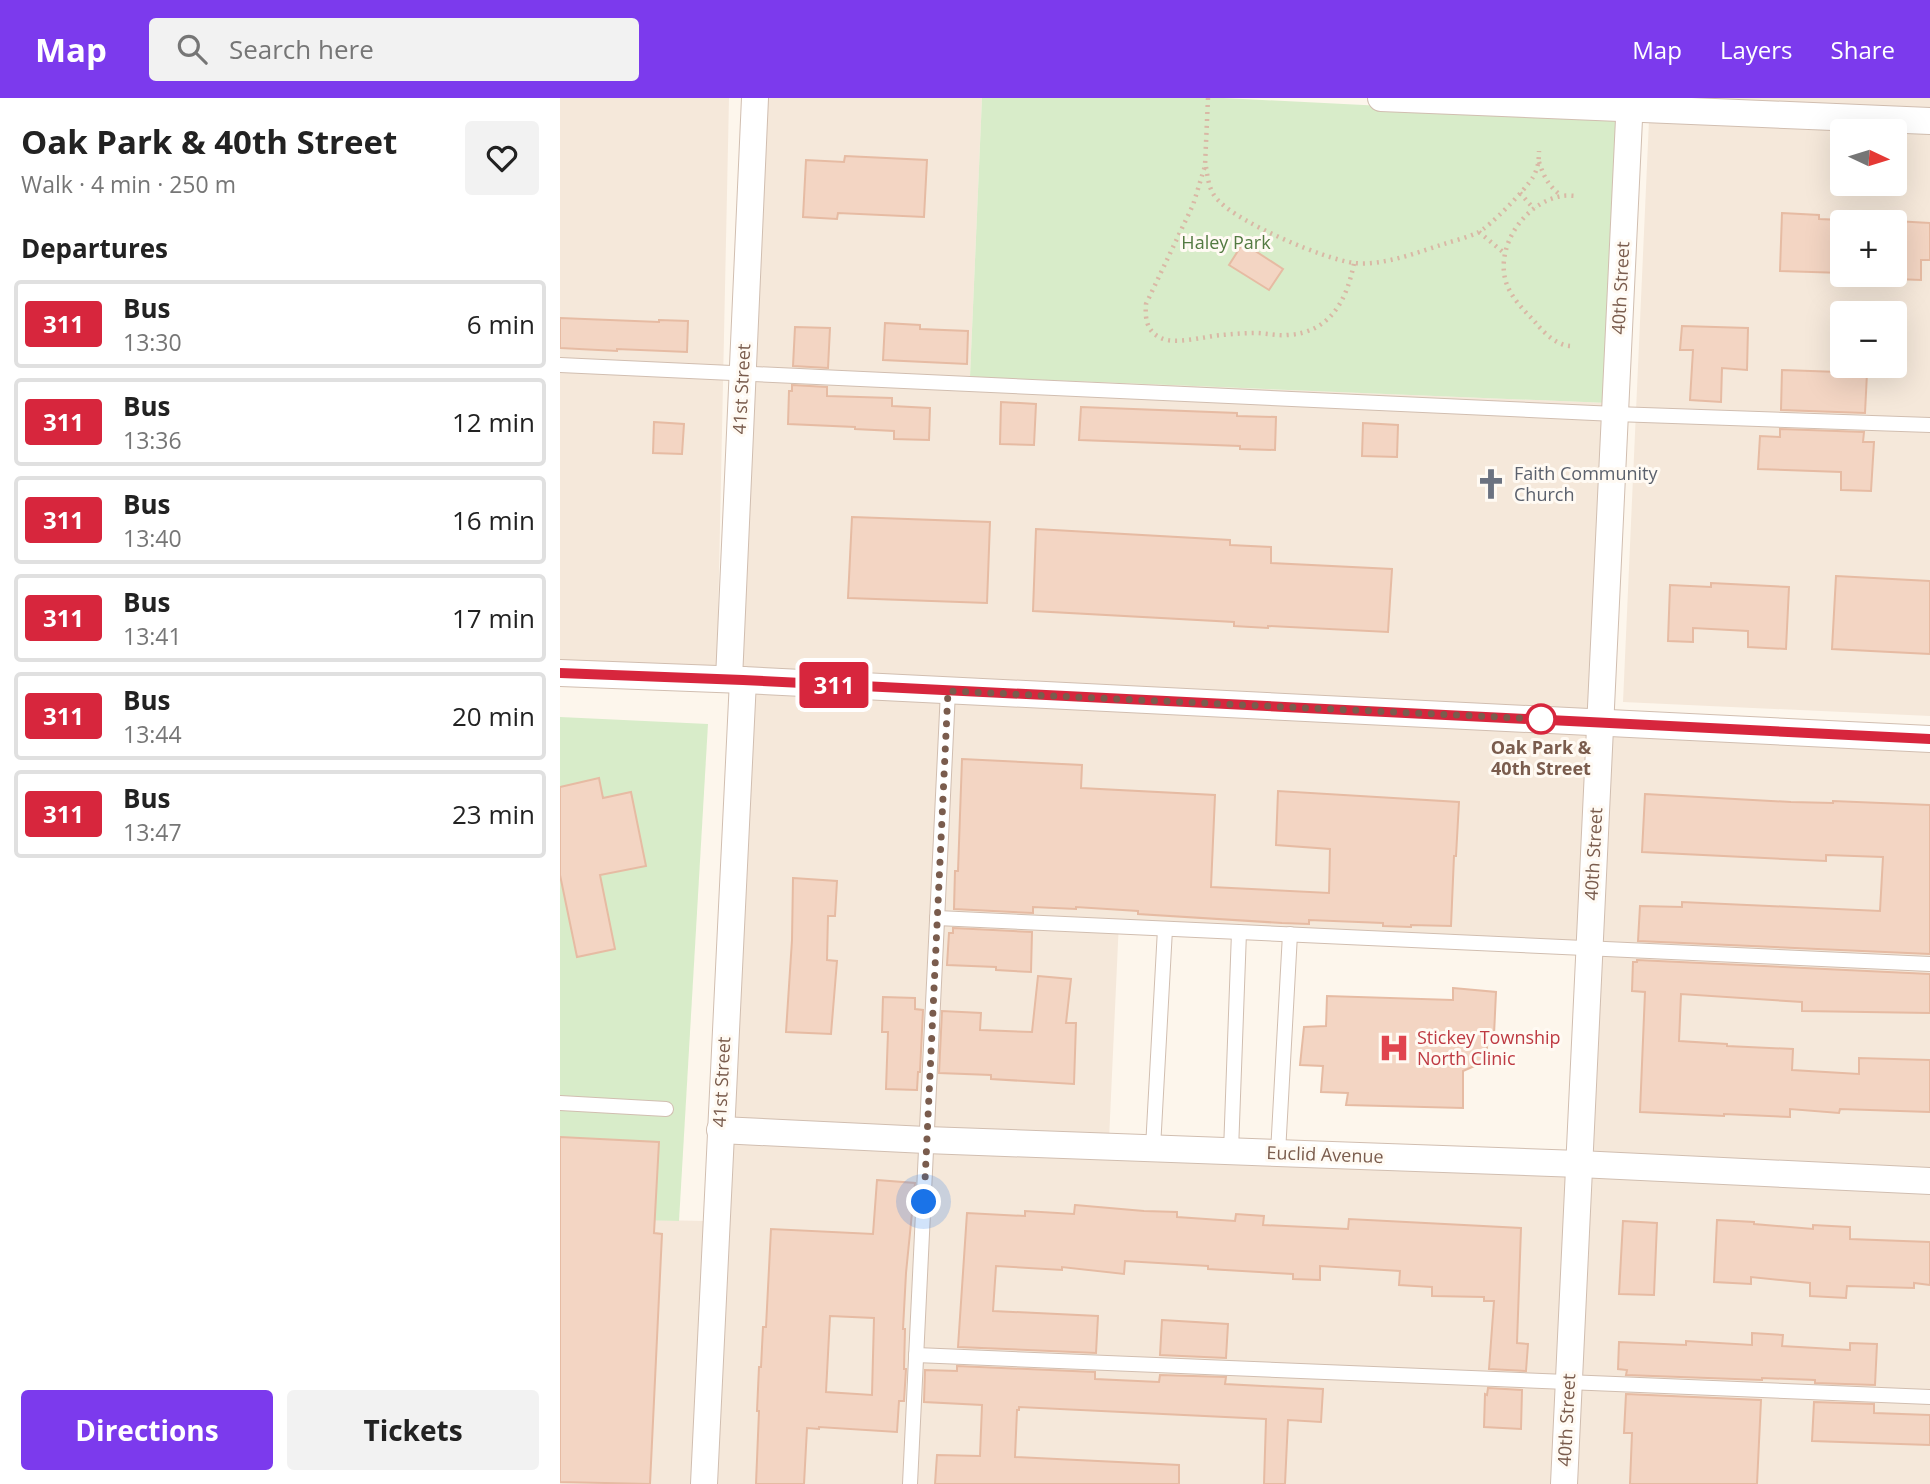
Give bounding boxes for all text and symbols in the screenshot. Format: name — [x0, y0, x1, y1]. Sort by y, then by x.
search box — [149, 18, 639, 81]
text: Map — [35, 27, 107, 72]
icon: search — [173, 30, 211, 68]
text: Search here — [229, 31, 374, 67]
text: Map — [1632, 33, 1682, 66]
text: Layers — [1720, 33, 1793, 66]
text: Share — [1831, 33, 1895, 66]
text: Oak Park & 40th Street — [21, 119, 397, 164]
north arrow — [1830, 119, 1908, 196]
map controls — [1830, 119, 1907, 378]
button: heart — [465, 121, 539, 195]
text: Walk · 4 min · 250 m — [21, 168, 236, 200]
button: + — [1830, 210, 1907, 287]
text: Departures — [21, 230, 168, 266]
park label: Haley Park — [1181, 230, 1271, 254]
street label: 40th Street — [1606, 241, 1634, 335]
text: Bus — [123, 290, 170, 326]
button: − — [1830, 301, 1907, 378]
text: 6 min — [467, 306, 535, 342]
text: 311 — [43, 307, 84, 340]
text: 13:30 — [123, 326, 182, 358]
street label: 41st Street — [727, 343, 755, 435]
text: Bus — [123, 388, 170, 424]
text: 12 min — [452, 404, 535, 440]
text: 311 — [43, 405, 84, 438]
text: 13:36 — [123, 424, 182, 456]
place label: Faith Community Church — [1514, 461, 1658, 506]
church icon: Faith Community Church — [1474, 467, 1508, 501]
text: Bus — [123, 486, 170, 522]
text: 16 min — [452, 502, 535, 538]
text: 311 — [43, 503, 84, 536]
text: 13:40 — [123, 522, 182, 554]
text: Bus — [123, 584, 170, 620]
text: 17 min — [452, 600, 535, 636]
text: 311 — [43, 601, 84, 634]
text: 13:41 — [123, 620, 182, 652]
line badge: 311 — [794, 662, 874, 708]
text: 311 — [813, 668, 855, 701]
text: Bus — [123, 682, 170, 718]
text: 20 min — [452, 698, 535, 734]
text: 311 — [43, 699, 84, 732]
marker: Oak Park & 40th Street — [1526, 704, 1556, 734]
text: 13:44 — [123, 718, 182, 750]
place label: Oak Park & 40th Street — [1491, 735, 1592, 780]
text: Bus — [123, 780, 170, 816]
text: 23 min — [452, 796, 535, 832]
text: 311 — [43, 797, 84, 830]
street label: 40th Street — [1579, 807, 1607, 901]
text: 13:47 — [123, 816, 182, 848]
place label: Stickey Township North Clinic — [1417, 1025, 1561, 1070]
hospital icon: Stickey Township North Clinic — [1377, 1031, 1411, 1065]
street label: 41st Street — [707, 1036, 735, 1128]
street label: Euclid Avenue — [1266, 1140, 1384, 1168]
your location — [906, 1184, 941, 1219]
street label: 40th Street — [1552, 1373, 1580, 1467]
button: Directions — [21, 1390, 273, 1470]
button: Tickets — [287, 1390, 539, 1470]

